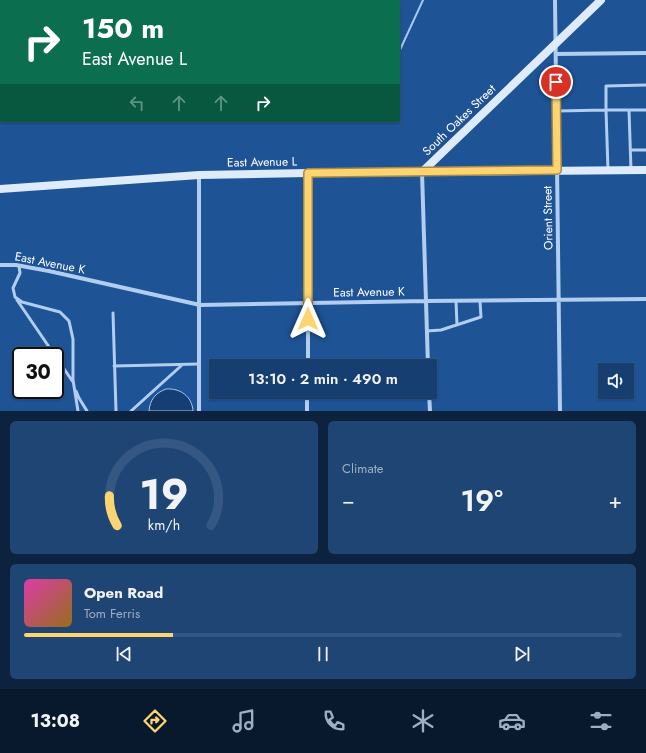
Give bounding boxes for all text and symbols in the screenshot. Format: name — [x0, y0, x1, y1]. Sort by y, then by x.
text: 150 m — [82, 8, 164, 49]
icon: right — [16, 16, 68, 68]
text: East Avenue L — [82, 46, 187, 72]
pin — [539, 65, 573, 99]
icon: arrive — [545, 71, 567, 93]
street label: South Oakes Street — [418, 80, 500, 160]
icon: left — [126, 92, 148, 114]
icon: ahead — [168, 92, 190, 114]
icon: ahead — [210, 92, 232, 114]
icon: right — [252, 92, 274, 114]
street label: East Avenue L — [227, 152, 298, 172]
street label: Orient Street — [538, 186, 558, 250]
street label: East Avenue K — [13, 247, 87, 279]
street label: East Avenue K — [333, 282, 405, 302]
position arrow — [287, 298, 329, 340]
speed limit sign: 30 — [12, 347, 64, 399]
map controls — [598, 363, 634, 399]
button: sound — [598, 363, 634, 399]
text: 13:10 · 2 min · 490 m — [248, 368, 398, 390]
text: Climate — [342, 459, 383, 478]
text: 19 — [140, 463, 188, 524]
text: 19° — [460, 479, 503, 522]
text: − — [342, 484, 355, 516]
text: + — [608, 484, 622, 516]
text: km/h — [148, 514, 180, 534]
text: Open Road — [84, 582, 163, 604]
text: Tom Ferris — [84, 604, 140, 623]
icon: previous — [113, 643, 135, 665]
icon: pause — [312, 643, 334, 665]
icon: next — [511, 643, 533, 665]
icon: directions — [141, 707, 169, 735]
icon: music — [230, 707, 258, 735]
icon: phone — [320, 707, 348, 735]
icon: climate — [409, 707, 437, 735]
icon: car — [498, 707, 526, 735]
icon: filters — [587, 707, 615, 735]
text: 13:08 — [31, 708, 80, 734]

